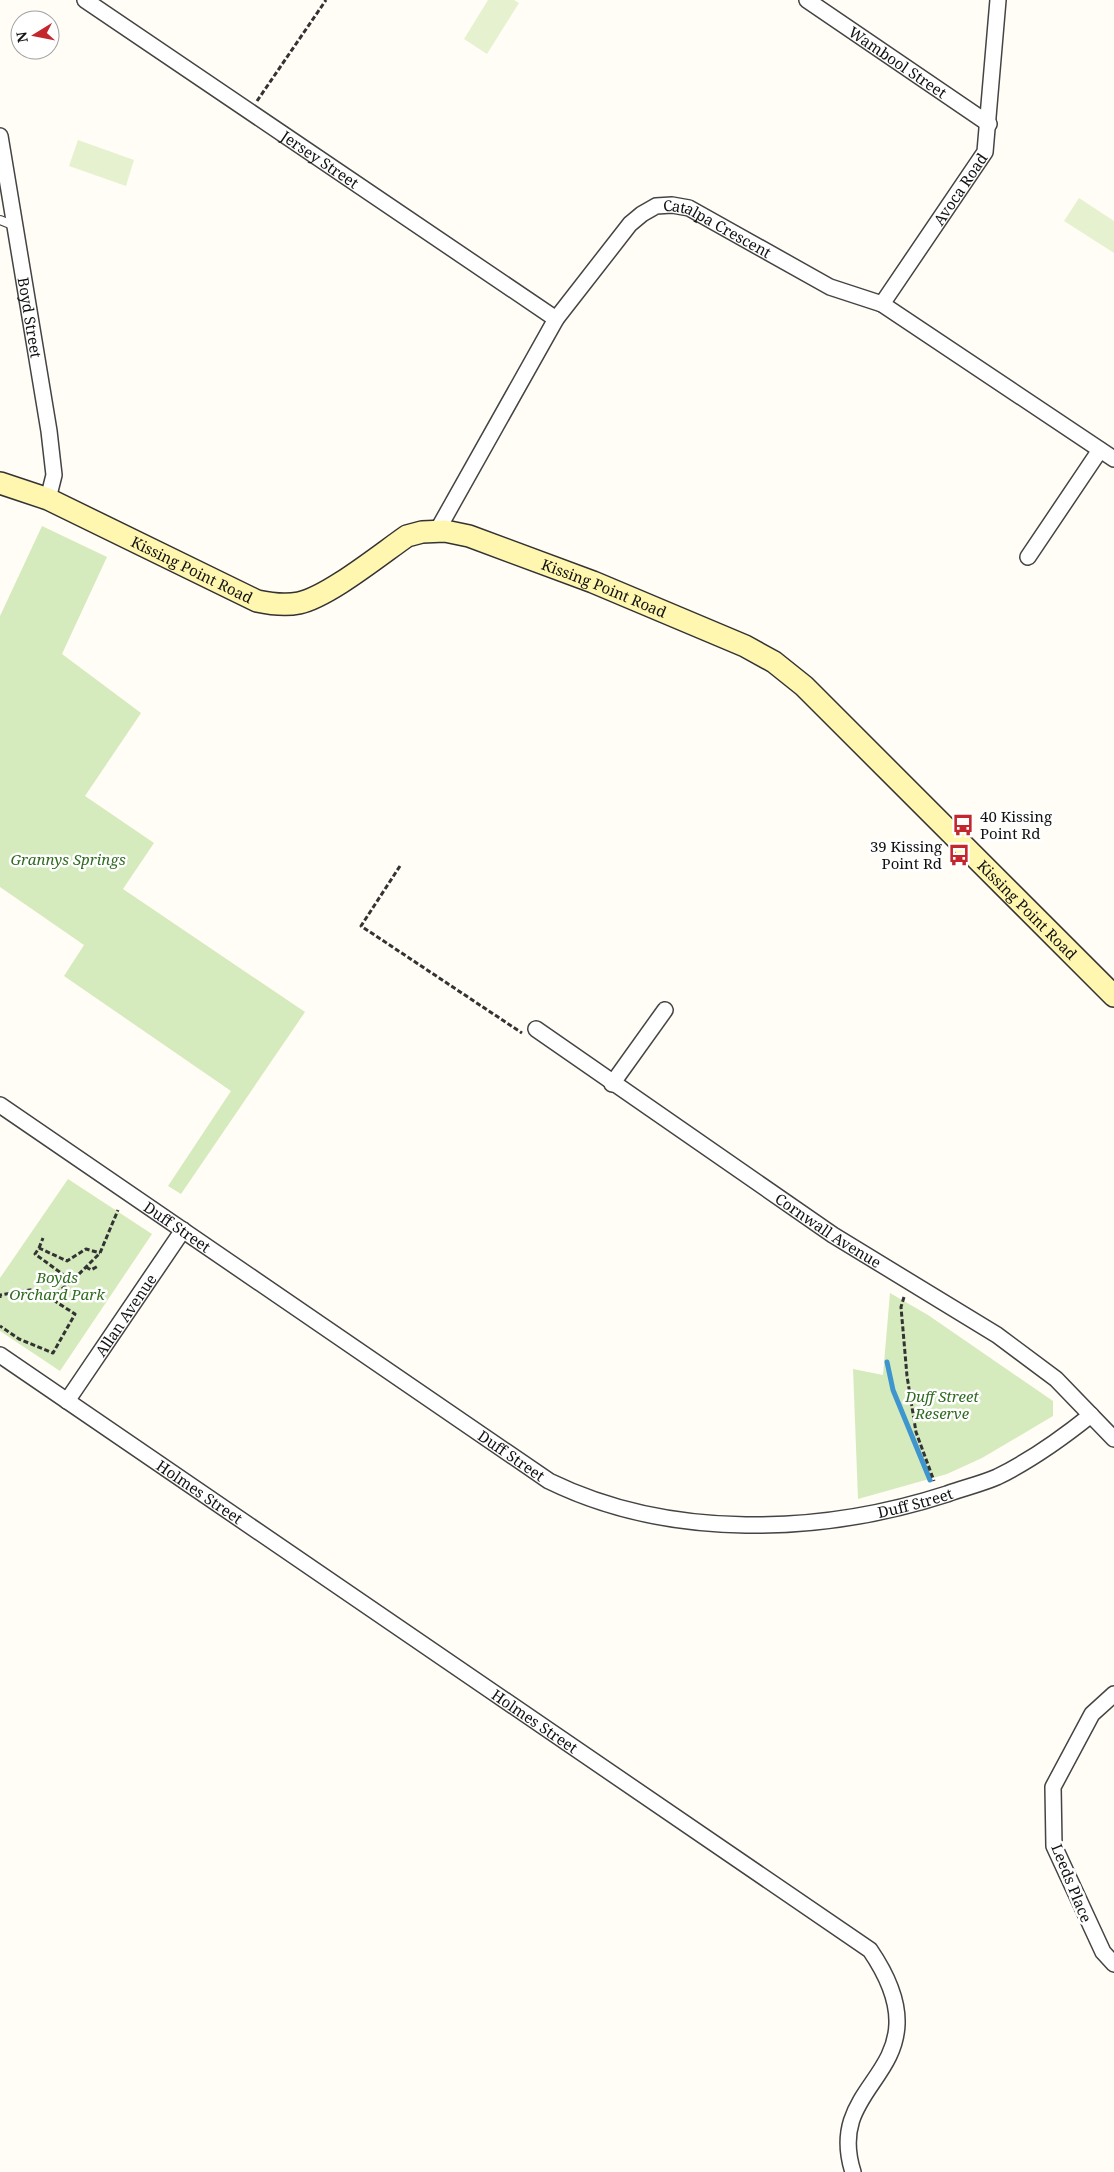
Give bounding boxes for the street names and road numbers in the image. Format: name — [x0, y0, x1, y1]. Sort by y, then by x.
street label: Wambool Street — [845, 22, 951, 102]
street label: Jersey Street — [277, 125, 363, 193]
street label: Avoca Road — [928, 149, 992, 229]
street label: Catalpa Crescent — [663, 195, 775, 262]
street label: Boyd Street — [14, 276, 47, 359]
street label: Kissing Point Road — [128, 531, 256, 607]
street label: Kissing Point Road — [539, 554, 670, 622]
street label: Kissing Point Road — [973, 855, 1082, 964]
street label: Cornwall Avenue — [772, 1188, 885, 1272]
street label: Duff Street — [140, 1197, 215, 1256]
street label: Allan Avenue — [90, 1270, 160, 1360]
street label: Duff Street — [474, 1425, 549, 1485]
street label: Holmes Street — [153, 1455, 247, 1528]
street label: Duff Street — [876, 1483, 955, 1522]
street label: Holmes Street — [488, 1684, 582, 1757]
street label: Leeds Place — [1047, 1841, 1097, 1925]

